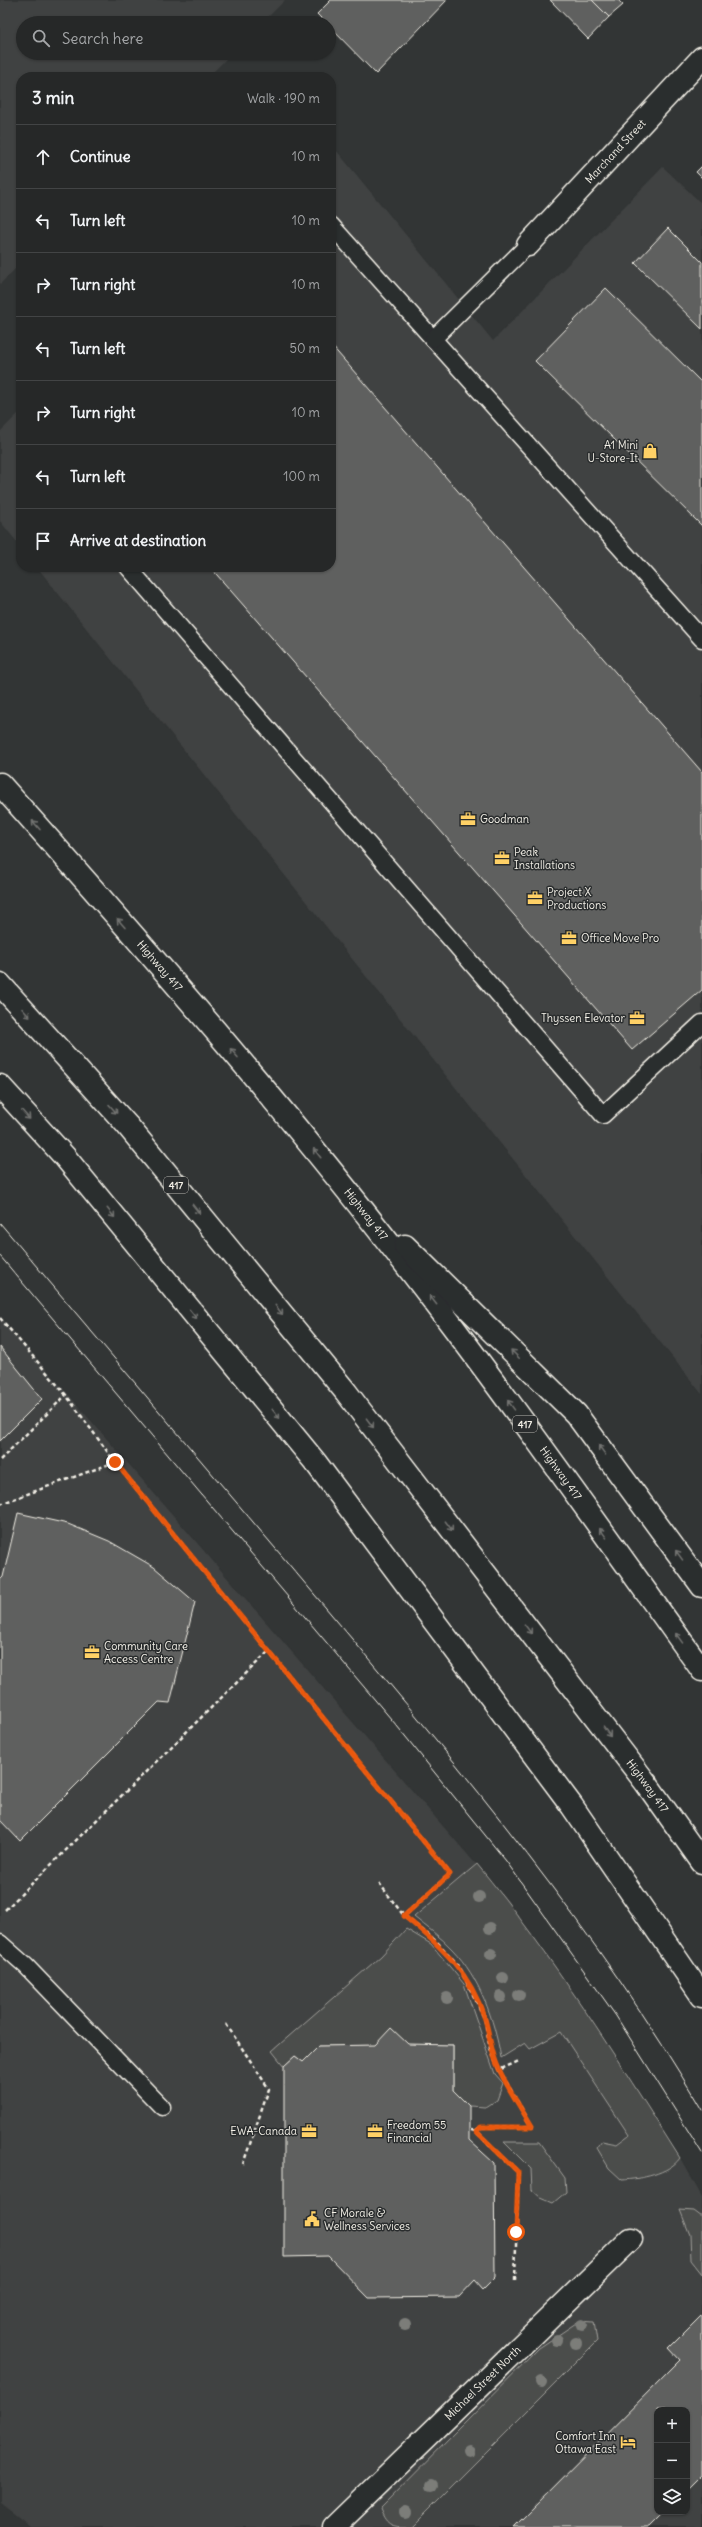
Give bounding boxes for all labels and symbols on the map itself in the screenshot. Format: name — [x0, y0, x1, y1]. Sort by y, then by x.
street label: Marchand Street — [582, 116, 649, 186]
place label: A1 Mini U-Store-It — [588, 438, 638, 465]
shop icon: A1 Mini U-Store-It — [641, 442, 659, 460]
office icon: Goodman — [459, 810, 477, 828]
place label: Goodman — [480, 812, 529, 826]
one-way arrow — [32, 819, 41, 830]
place label: Peak Installations — [514, 845, 575, 872]
office icon: Peak Installations — [493, 849, 511, 867]
place label: Project X Productions — [547, 885, 606, 912]
office icon: Project X Productions — [526, 889, 544, 907]
one-way arrow — [117, 917, 126, 928]
office icon: Office Move Pro — [560, 929, 578, 947]
place label: Office Move Pro — [581, 931, 659, 945]
street label: Highway 417 — [134, 938, 186, 994]
one-way arrow — [21, 1008, 31, 1018]
office icon: Thyssen Elevator — [628, 1009, 646, 1027]
place label: Thyssen Elevator — [541, 1011, 625, 1025]
one-way arrow — [230, 1047, 239, 1058]
one-way arrow — [108, 1104, 117, 1114]
one-way arrow — [21, 1109, 30, 1119]
one-way arrow — [313, 1147, 321, 1158]
road number: 417 — [164, 1177, 188, 1193]
street label: Highway 417 — [341, 1185, 391, 1244]
one-way arrow — [192, 1204, 201, 1215]
one-way arrow — [106, 1208, 115, 1219]
one-way arrow — [429, 1295, 437, 1306]
one-way arrow — [274, 1304, 283, 1315]
one-way arrow — [189, 1308, 198, 1319]
one-way arrow — [510, 1349, 520, 1359]
one-way arrow — [506, 1399, 515, 1410]
one-way arrow — [271, 1409, 280, 1419]
road number: 417 — [513, 1416, 537, 1432]
one-way arrow — [366, 1417, 374, 1428]
street label: Highway 417 — [537, 1444, 585, 1503]
one-way arrow — [598, 1445, 606, 1456]
route end — [106, 1453, 124, 1471]
one-way arrow — [445, 1520, 453, 1531]
one-way arrow — [599, 1528, 607, 1539]
one-way arrow — [675, 1550, 683, 1561]
one-way arrow — [524, 1623, 532, 1634]
one-way arrow — [675, 1633, 683, 1644]
place label: Community Care Access Centre — [104, 1639, 188, 1666]
office icon: Community Care Access Centre — [83, 1643, 101, 1661]
one-way arrow — [603, 1727, 611, 1738]
street label: Highway 417 — [623, 1756, 672, 1816]
place label: Freedom 55 Financial — [387, 2118, 446, 2145]
office icon: EWA-Canada — [300, 2122, 318, 2140]
office icon: Freedom 55 Financial — [366, 2122, 384, 2140]
place label: EWA-Canada — [230, 2124, 297, 2138]
place label: CF Morale & Wellness Services — [324, 2206, 410, 2233]
public building icon: CF Morale & Wellness Services — [303, 2210, 321, 2228]
route start — [507, 2223, 525, 2241]
street label: Michael Street North — [442, 2343, 524, 2423]
place label: Comfort Inn Ottawa East — [555, 2429, 616, 2456]
hotel icon: Comfort Inn Ottawa East — [619, 2433, 637, 2451]

